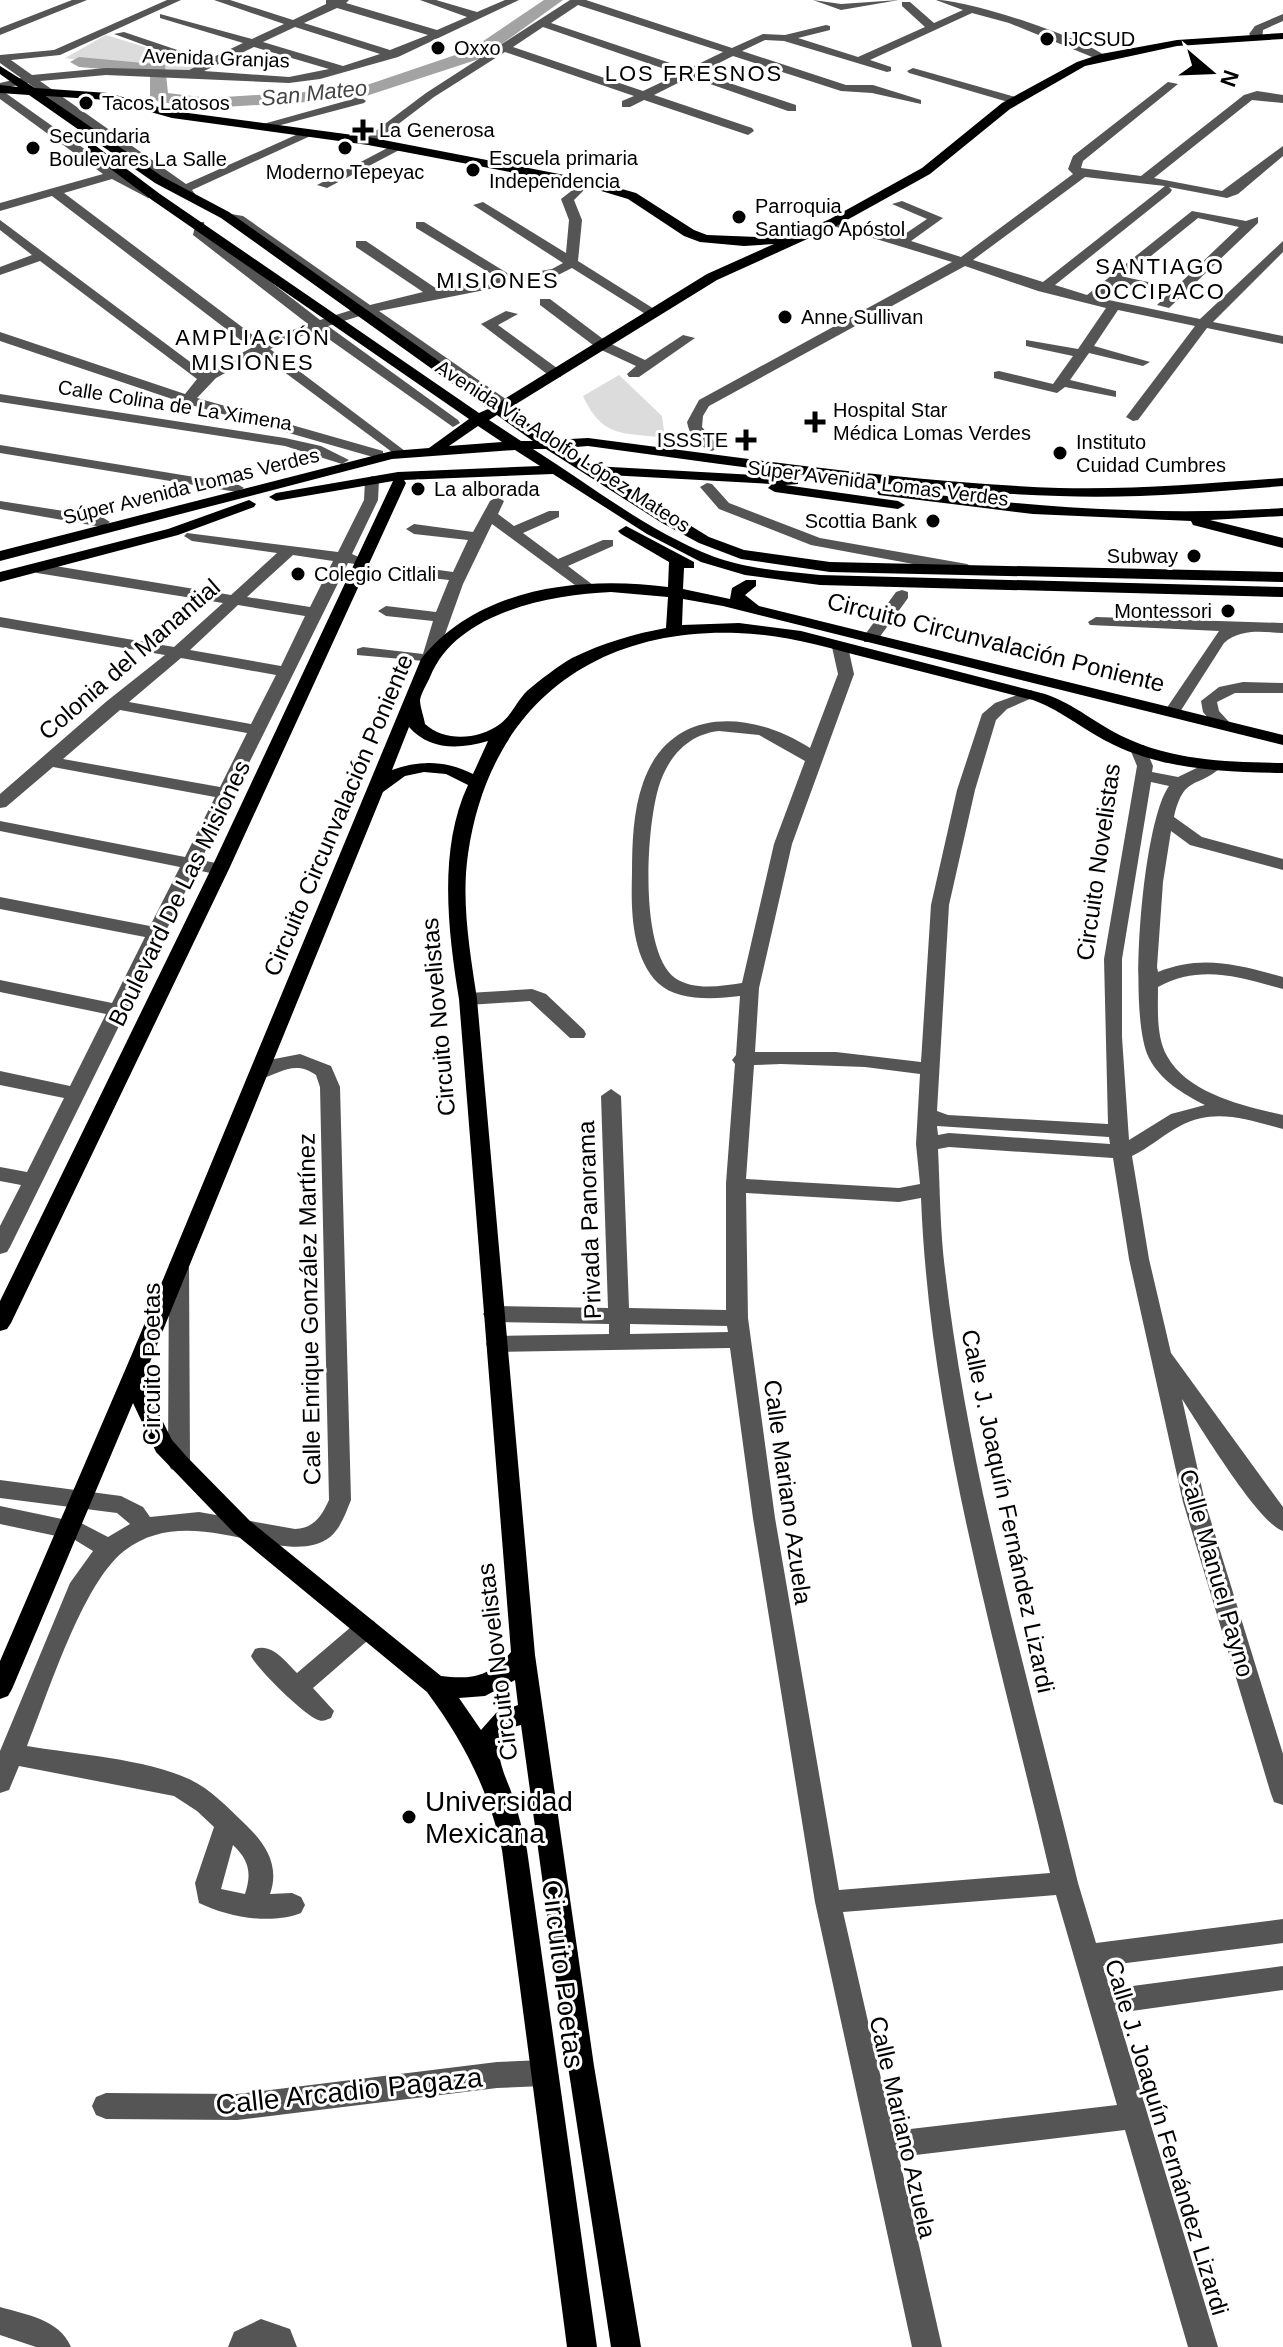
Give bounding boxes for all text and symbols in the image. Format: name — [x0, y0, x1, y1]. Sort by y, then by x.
place label: IJCSUD — [1063, 28, 1135, 50]
marker: IJCSUD — [1038, 30, 1056, 48]
north arrow — [1171, 32, 1251, 112]
place label: Oxxo — [454, 37, 501, 59]
marker: Oxxo — [429, 39, 447, 57]
street label: Avenida Granjas — [142, 44, 290, 72]
district label: LOS FRESNOS — [605, 61, 783, 86]
text: N — [1215, 67, 1244, 90]
water label: San Mateo — [260, 75, 368, 111]
place label: Tacos Latosos — [102, 92, 230, 114]
marker: Tacos Latosos — [77, 94, 95, 112]
place label: La Generosa — [379, 119, 496, 141]
marker: La Generosa — [354, 121, 372, 139]
place label: Secundaria Boulevares La Salle — [49, 125, 227, 170]
marker: Secundaria Boulevares La Salle — [24, 139, 42, 157]
marker: Moderno Tepeyac — [336, 139, 354, 157]
place label: Escuela primaria Independencia — [489, 147, 639, 192]
place label: Moderno Tepeyac — [266, 161, 424, 183]
marker: Escuela primaria Independencia — [464, 161, 482, 179]
place label: Parroquia Santiago Apóstol — [755, 195, 905, 240]
marker: Parroquia Santiago Apóstol — [730, 208, 748, 226]
district label: SANTIAGO OCCIPACO — [1094, 254, 1226, 304]
district label: MISIONES — [436, 268, 560, 293]
place label: Anne Sullivan — [801, 306, 923, 328]
marker: Anne Sullivan — [776, 308, 794, 326]
district label: AMPLIACIÓN MISIONES — [175, 325, 331, 375]
street label: Avenida Via Adolfo López Mateos — [432, 356, 694, 536]
street label: Calle Colina de La Ximena — [56, 376, 295, 435]
place label: Hospital Star Médica Lomas Verdes — [833, 399, 1031, 444]
marker: Hospital Star Médica Lomas Verdes — [804, 411, 826, 433]
place label: ISSSTE — [657, 429, 728, 451]
marker: ISSSTE — [735, 429, 757, 451]
place label: Instituto Cuidad Cumbres — [1076, 431, 1226, 476]
street label: Súper Avenida Lomas Verdes — [61, 443, 321, 529]
marker: Instituto Cuidad Cumbres — [1051, 444, 1069, 462]
street label: Súper Avenida Lomas Verdes — [746, 456, 1010, 510]
place label: La alborada — [434, 478, 541, 500]
marker: La alborada — [409, 480, 427, 498]
place label: Scottia Bank — [805, 510, 918, 532]
marker: Scottia Bank — [924, 512, 942, 530]
place label: Subway — [1107, 545, 1178, 567]
marker: Subway — [1185, 547, 1203, 565]
place label: Colegio Citlali — [314, 563, 436, 585]
marker: Colegio Citlali — [289, 565, 307, 583]
street label: Colonia del Manantial — [33, 573, 225, 745]
street label: Circuito Circunvalación Poniente — [824, 587, 1168, 697]
place label: Montessori — [1114, 600, 1212, 622]
marker: Montessori — [1219, 602, 1237, 620]
street label: Circuito Circunvalación Poniente — [258, 650, 418, 980]
street label: Boulevard De Las Misiones — [103, 756, 255, 1030]
street label: Circuito Novelistas — [1071, 762, 1125, 962]
street label: Circuito Novelistas — [416, 917, 460, 1117]
street label: Privada Panorama — [572, 1120, 606, 1320]
street label: Calle Enrique González Martínez — [292, 1133, 326, 1485]
street label: Circuito Poetas — [138, 1283, 165, 1445]
street label: Calle J. Joaquín Fernández Lizardi — [956, 1327, 1060, 1695]
street label: Calle Mariano Azuela — [759, 1378, 817, 1607]
street label: Calle Manuel Payno — [1174, 1466, 1260, 1680]
street label: Circuito Novelistas — [471, 1562, 523, 1762]
place label: Universidad Mexicana — [425, 1786, 573, 1849]
marker: Universidad Mexicana — [400, 1808, 418, 1826]
street label: Circuito Poetas — [536, 1878, 590, 2070]
street label: Calle J. Joaquín Fernández Lizardi — [1100, 1956, 1234, 2318]
street label: Calle Mariano Azuela — [864, 2013, 942, 2241]
street label: Calle Arcadio Pagaza — [214, 2062, 484, 2120]

